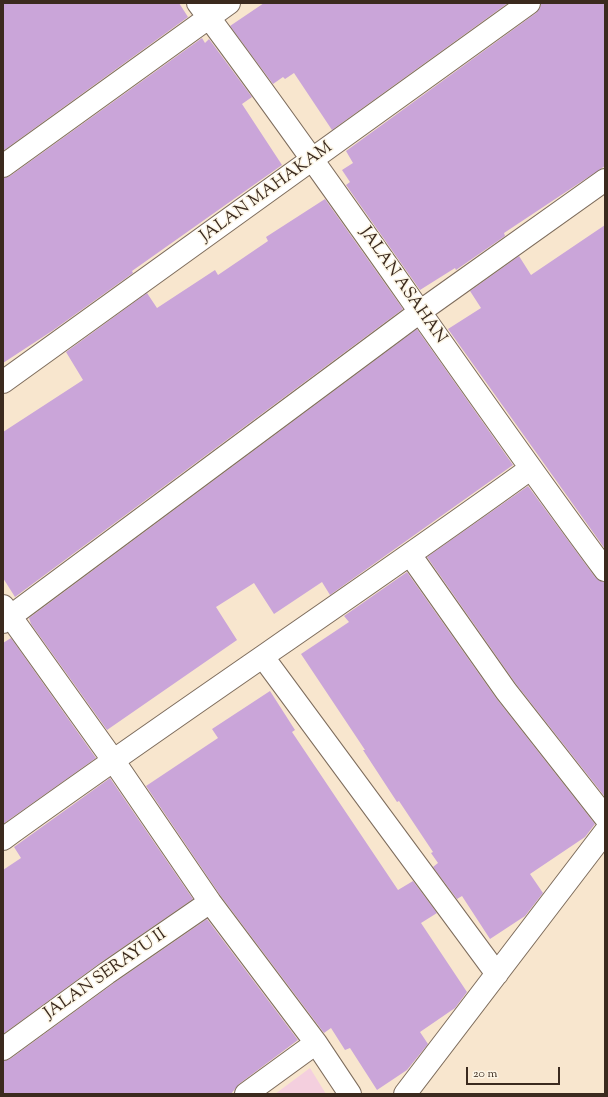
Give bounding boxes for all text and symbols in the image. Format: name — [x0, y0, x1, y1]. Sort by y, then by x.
street label: JALAN MAHAKAM — [197, 138, 337, 248]
street label: JALAN ASAHAN — [354, 224, 450, 348]
street label: JALAN SERAYU II — [41, 925, 171, 1025]
scale bar — [468, 1059, 562, 1085]
text: 20 m — [473, 1065, 497, 1083]

